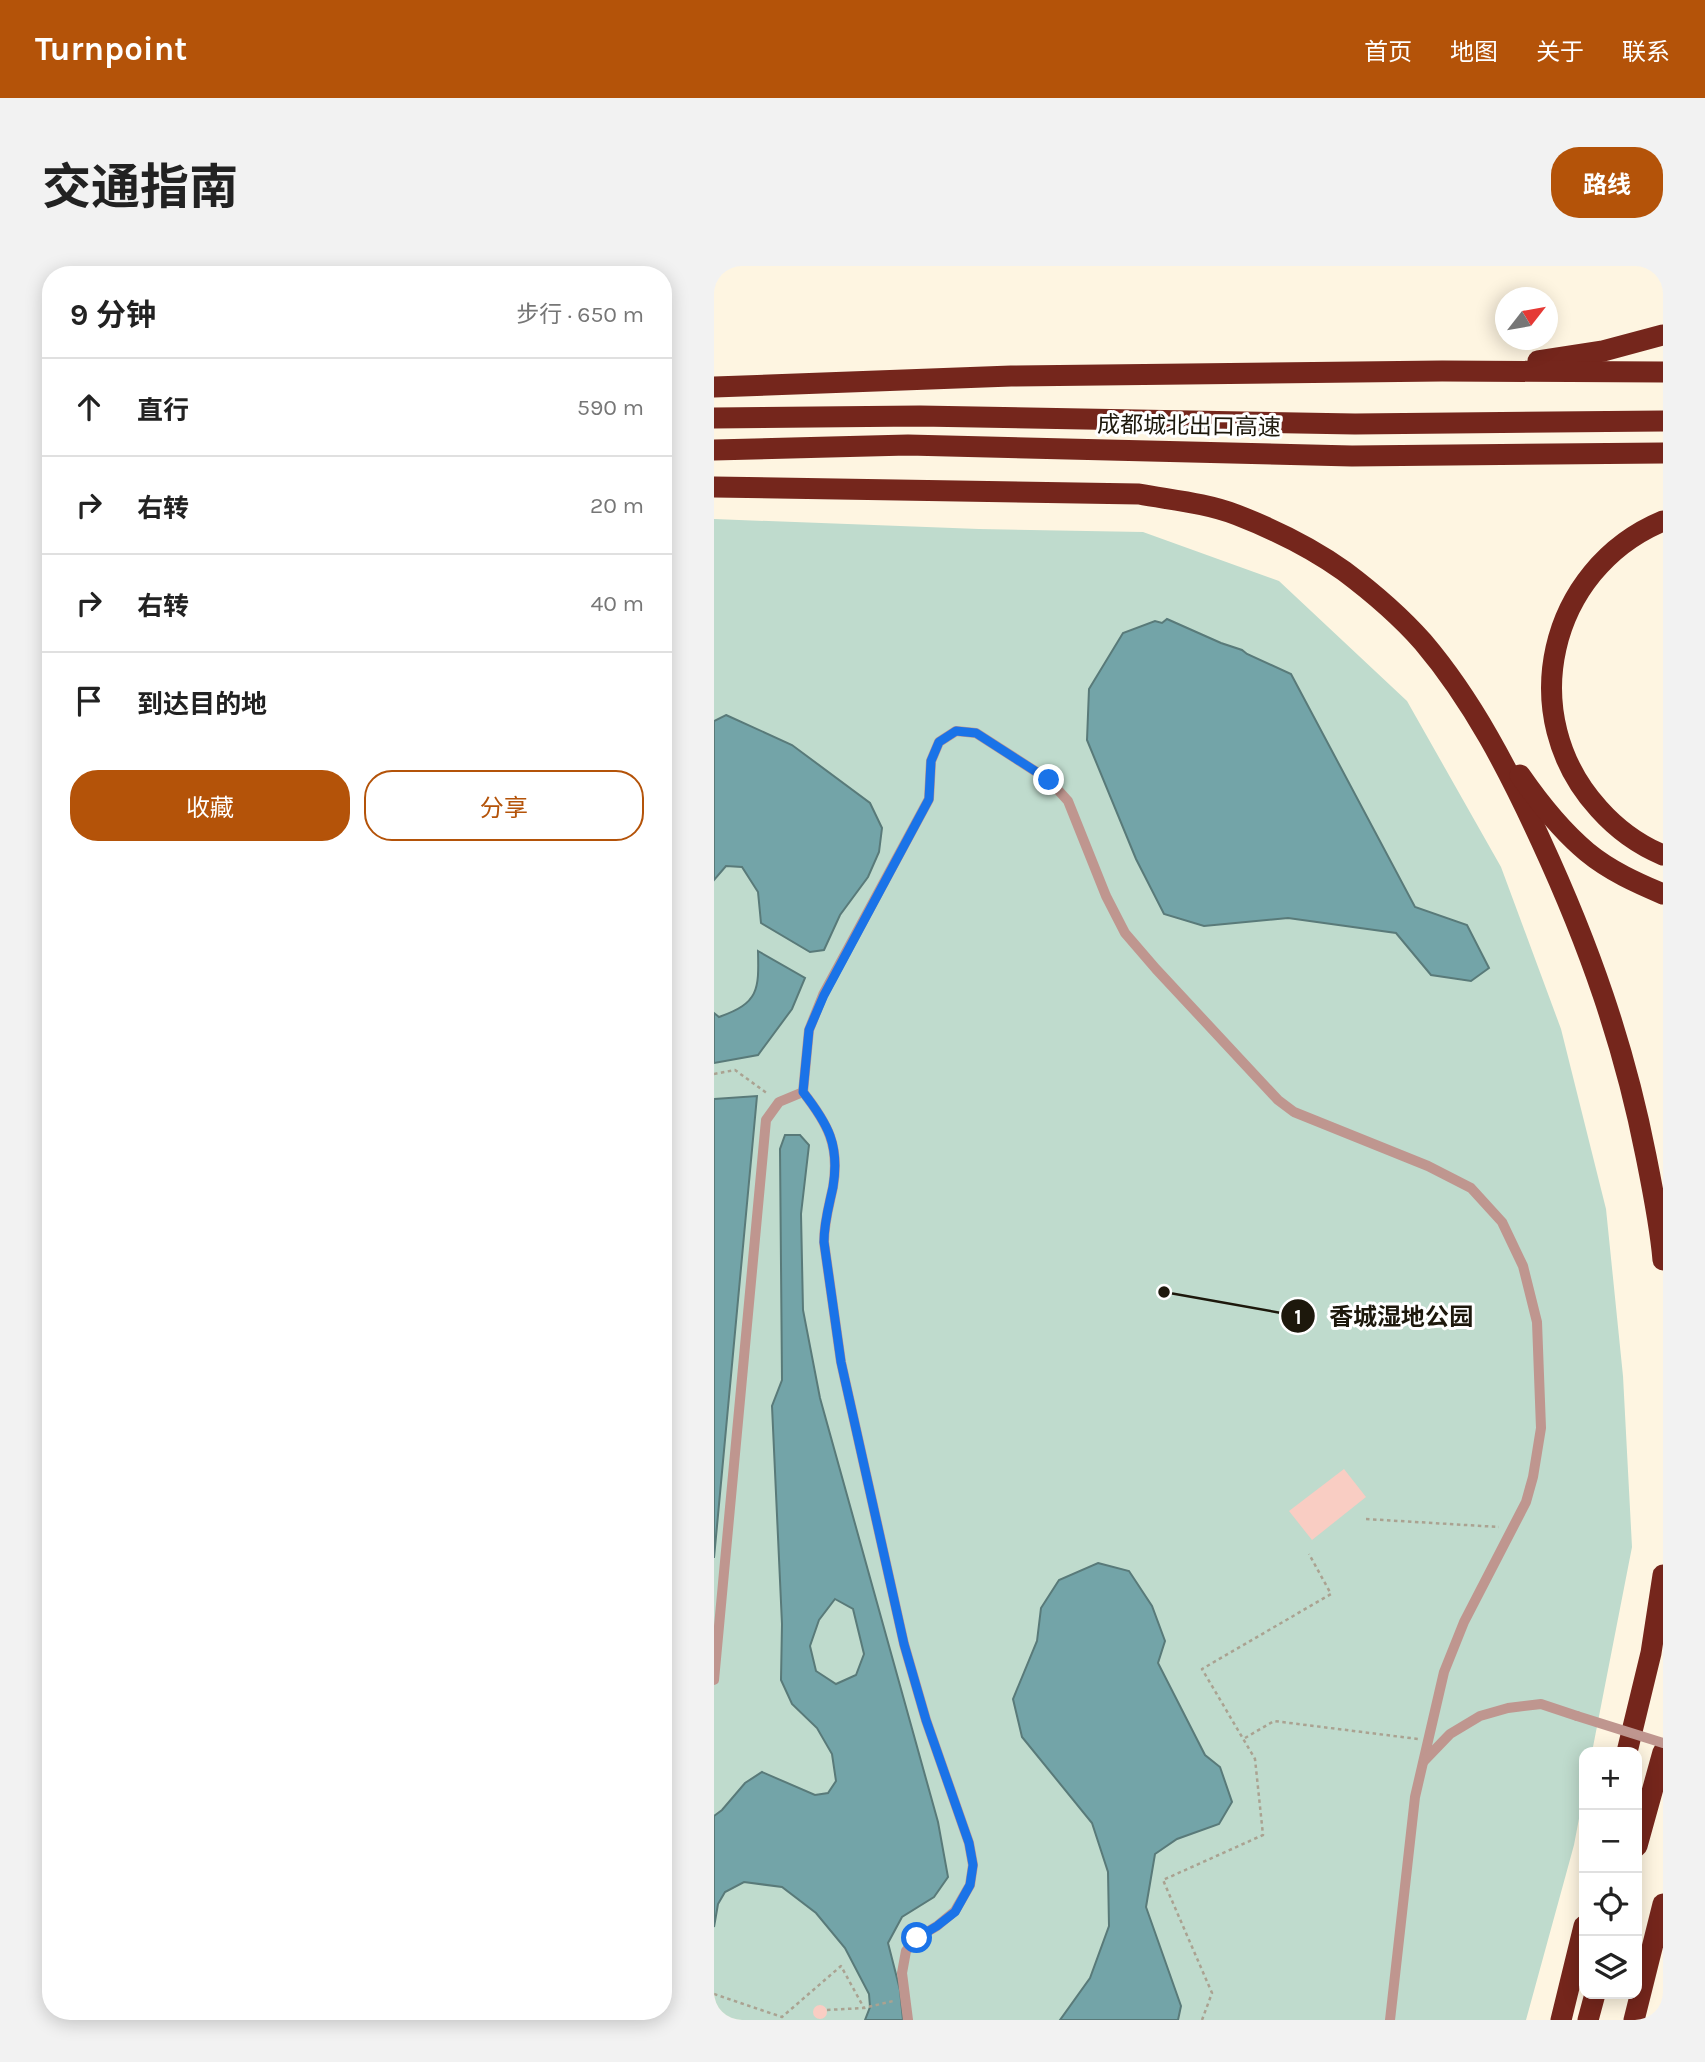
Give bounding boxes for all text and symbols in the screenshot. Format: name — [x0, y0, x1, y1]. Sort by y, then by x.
text: Turnpoint — [35, 30, 187, 68]
text: 首页 — [1364, 38, 1412, 66]
text: 地图 — [1450, 38, 1498, 66]
text: 关于 — [1536, 38, 1584, 66]
text: 联系 — [1622, 38, 1670, 66]
button: 路线 — [1551, 147, 1663, 218]
text: 交通指南 — [42, 159, 238, 216]
north arrow — [1495, 287, 1558, 350]
text: 9 分钟 — [70, 297, 156, 333]
text: 步行 · 650 m — [516, 301, 644, 328]
icon: ahead — [70, 388, 108, 426]
text: 590 m — [577, 394, 644, 421]
text: 直行 — [137, 395, 189, 426]
street label: 成都城北出口高速 — [1097, 411, 1281, 441]
icon: right — [70, 486, 108, 524]
text: 20 m — [590, 492, 644, 519]
text: 右转 — [137, 493, 189, 524]
icon: right — [70, 584, 108, 622]
text: 40 m — [591, 590, 644, 617]
text: 右转 — [137, 591, 189, 622]
icon: arrive — [70, 682, 108, 720]
text: 到达目的地 — [137, 689, 267, 720]
route end — [1033, 764, 1064, 795]
button: 收藏 — [70, 770, 350, 841]
button: 分享 — [364, 770, 644, 841]
callout: 香城湿地公园 — [1280, 1294, 1487, 1339]
text: 香城湿地公园 — [1329, 1303, 1473, 1331]
text: 1 — [1294, 1305, 1302, 1329]
map controls — [1579, 1747, 1642, 1999]
button: + — [1579, 1747, 1642, 1810]
button: − — [1579, 1810, 1642, 1873]
button: locate — [1579, 1873, 1642, 1936]
route start — [901, 1922, 932, 1953]
button: layers — [1579, 1936, 1642, 1999]

